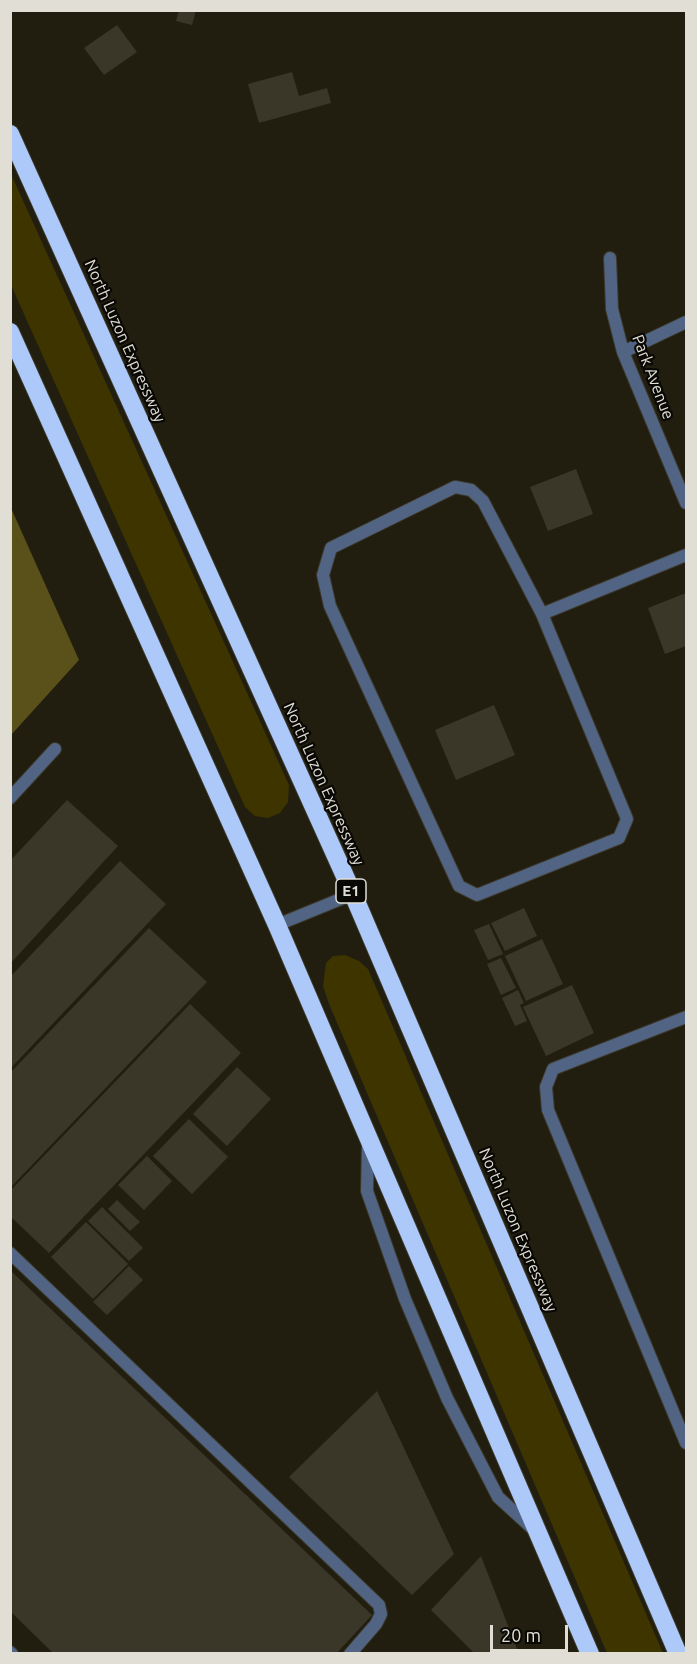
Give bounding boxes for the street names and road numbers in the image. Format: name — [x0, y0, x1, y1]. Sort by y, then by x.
street label: North Luzon Expressway — [80, 257, 170, 425]
street label: Park Avenue — [628, 332, 678, 422]
street label: North Luzon Expressway — [279, 700, 369, 868]
road number: E1 — [336, 879, 366, 903]
street label: North Luzon Expressway — [475, 1145, 561, 1315]

